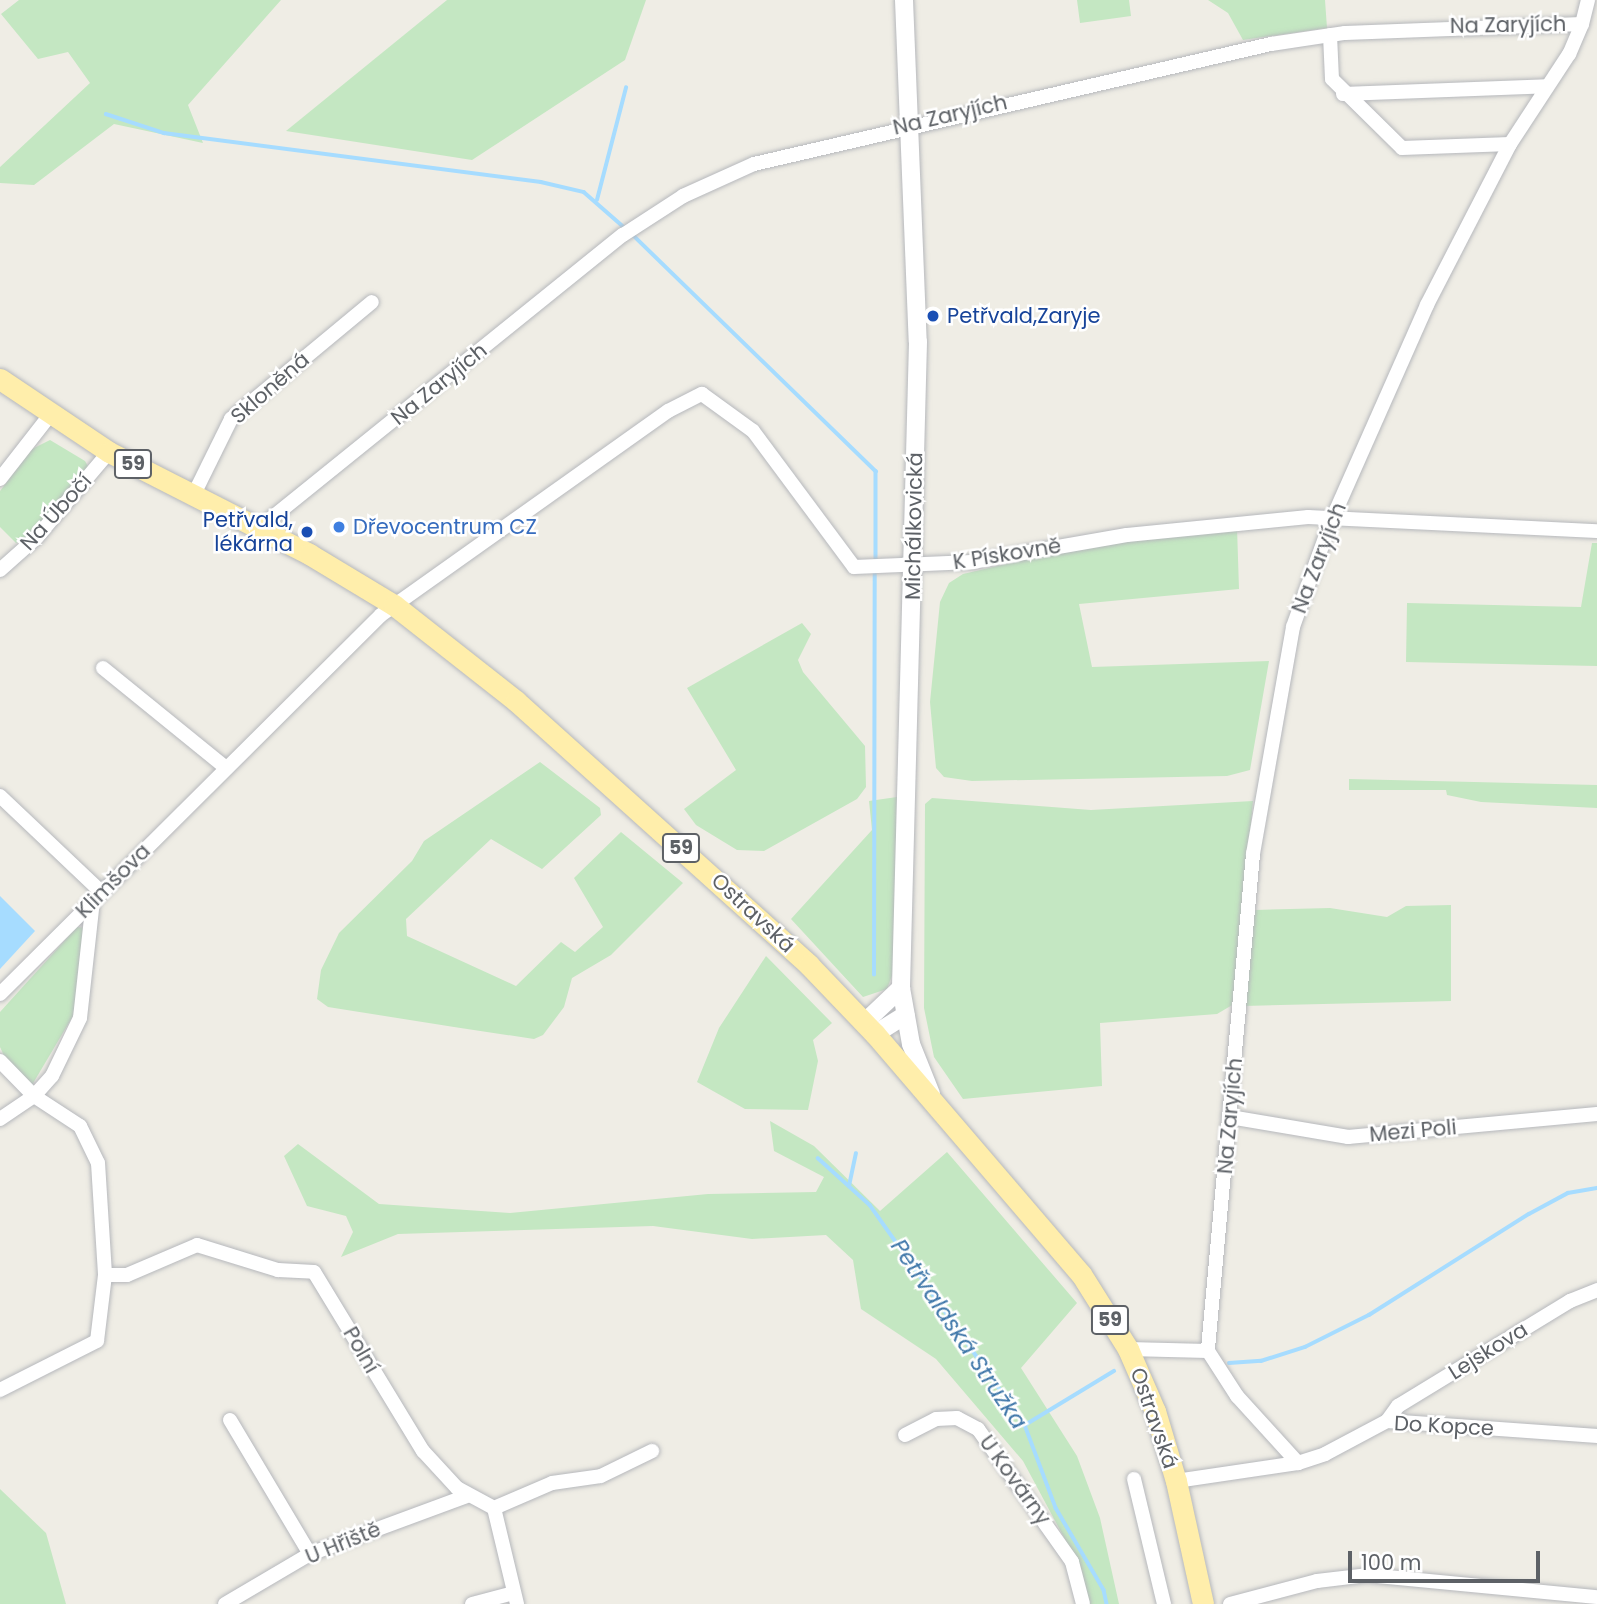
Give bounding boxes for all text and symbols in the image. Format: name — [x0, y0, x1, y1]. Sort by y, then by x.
street label: Na Zaryjích — [1450, 11, 1566, 39]
street label: Na Zaryjích — [890, 90, 1010, 140]
place label: Petřvald,Zaryje — [947, 303, 1101, 329]
marker: Petřvald,Zaryje — [925, 308, 941, 324]
street label: Na Zaryjích — [386, 338, 492, 430]
street label: Skloněná — [226, 347, 314, 429]
road number: 59 — [114, 449, 152, 480]
street label: Michálkovická — [900, 452, 928, 600]
street label: Na Úbočí — [15, 469, 97, 555]
street label: Na Zaryjích — [1286, 499, 1352, 617]
place label: Petřvald, lékárna — [203, 507, 293, 557]
place label: Dřevocentrum CZ — [353, 514, 537, 540]
marker: Dřevocentrum CZ — [331, 519, 347, 535]
marker: Petřvald, lékárna — [299, 524, 315, 540]
street label: K Pískovně — [951, 533, 1063, 575]
road number: 59 — [662, 832, 700, 863]
street label: Klimšova — [71, 839, 155, 923]
street label: Ostravská — [706, 868, 800, 958]
street label: Na Zaryjích — [1212, 1057, 1248, 1175]
street label: Mezi Poli — [1368, 1115, 1458, 1147]
water label: Petřvaldská Stružka — [885, 1234, 1033, 1434]
road number: 59 — [1091, 1304, 1129, 1336]
street label: Lejskova — [1444, 1317, 1532, 1385]
street label: Polní — [338, 1322, 384, 1378]
street label: Ostravská — [1125, 1364, 1183, 1472]
street label: Do Kopce — [1393, 1411, 1495, 1441]
street label: U Kovárny — [974, 1430, 1056, 1530]
street label: U Hřiště — [302, 1517, 384, 1569]
scale bar — [1352, 1538, 1544, 1582]
text: 100 m — [1361, 1548, 1421, 1577]

